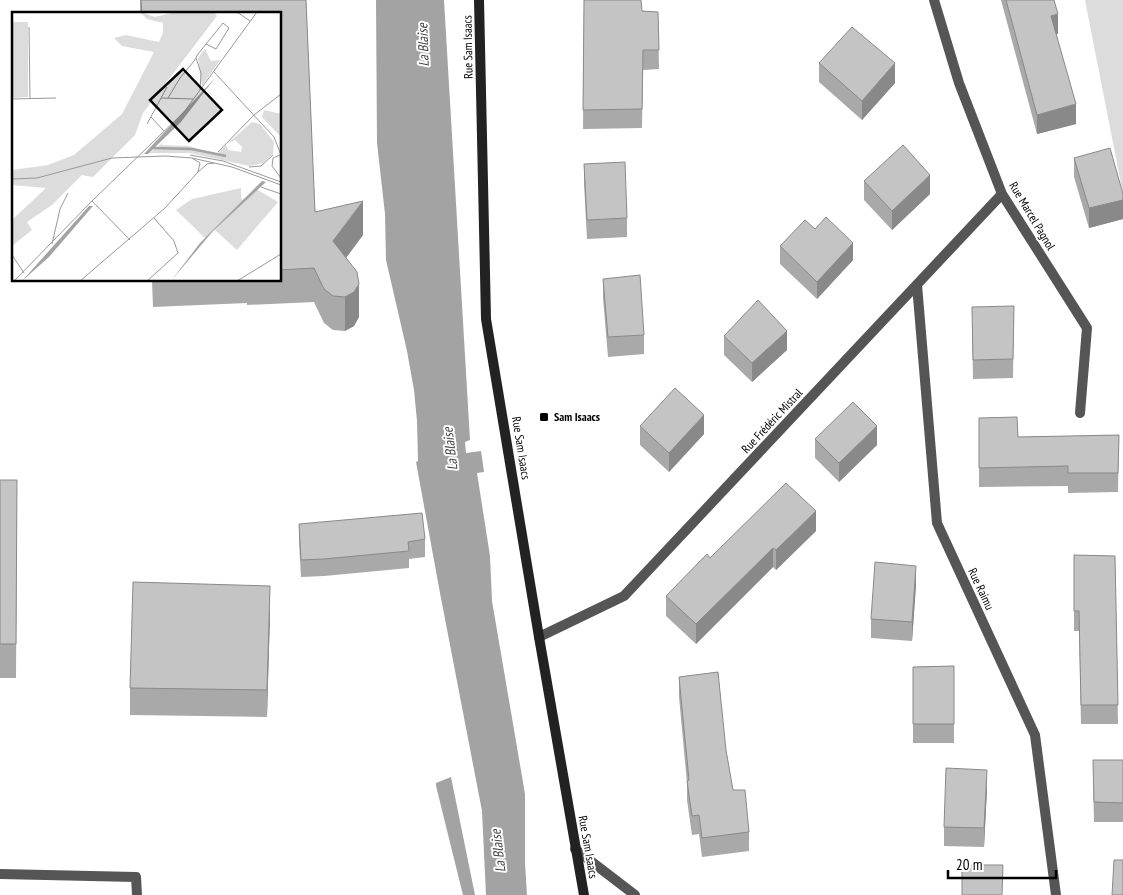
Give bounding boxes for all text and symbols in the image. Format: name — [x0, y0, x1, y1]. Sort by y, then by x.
inset map — [12, 12, 281, 281]
street label: Rue Sam Isaacs — [459, 15, 476, 79]
water label: La Blaise — [413, 22, 433, 67]
street label: Rue Marcel Pagnol — [1006, 179, 1059, 253]
street label: Rue Frédéric Mistral — [738, 385, 805, 456]
place label: Sam Isaacs — [554, 409, 600, 424]
marker: Sam Isaacs — [538, 411, 550, 423]
street label: Rue Sam Isaacs — [509, 415, 534, 480]
water label: La Blaise — [438, 425, 462, 472]
street label: Rue Raimu — [965, 565, 998, 612]
street label: Rue Sam Isaacs — [576, 814, 601, 880]
water label: La Blaise — [486, 827, 510, 874]
scale bar — [948, 848, 1056, 880]
text: 20 m — [956, 855, 982, 874]

